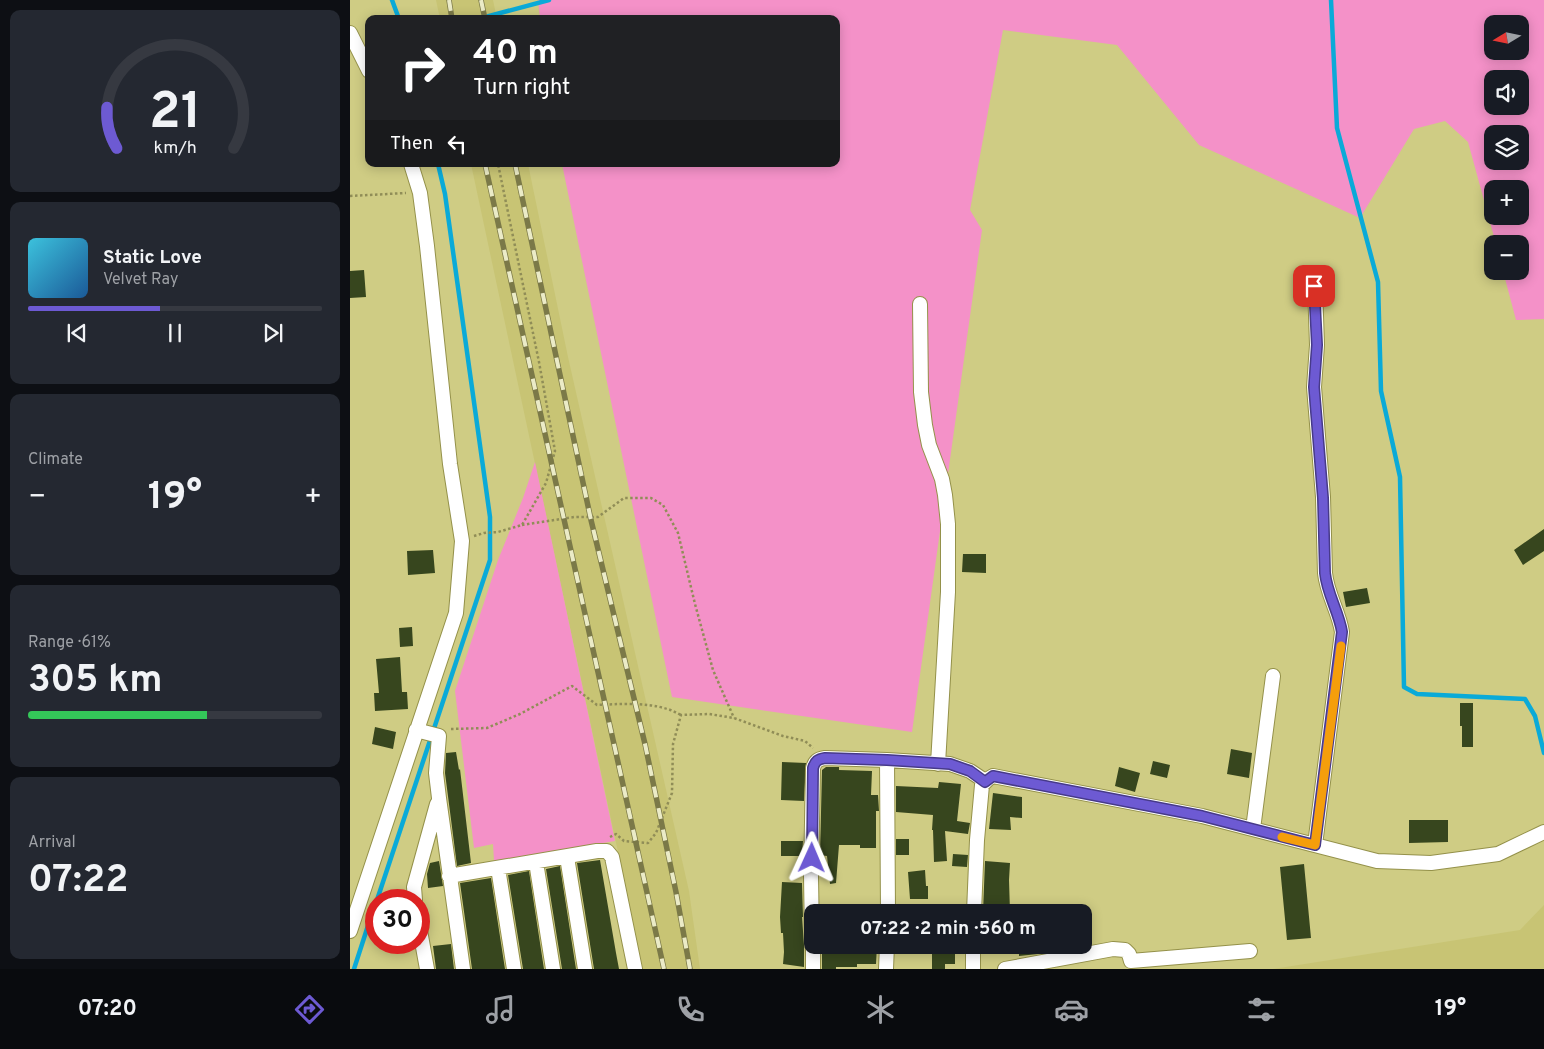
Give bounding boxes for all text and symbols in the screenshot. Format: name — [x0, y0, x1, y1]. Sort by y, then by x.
north arrow — [1484, 15, 1529, 60]
map controls — [1484, 15, 1529, 280]
text: 40 m — [473, 32, 558, 76]
icon: right — [390, 35, 455, 100]
button: sound — [1484, 70, 1529, 115]
text: Turn right — [473, 75, 570, 102]
text: 21 — [149, 81, 201, 147]
button: layers — [1484, 125, 1529, 170]
icon: left — [443, 130, 471, 158]
text: Then — [390, 132, 433, 156]
text: km/h — [153, 137, 197, 160]
button: + — [1484, 180, 1529, 225]
button: − — [1484, 235, 1529, 280]
text: Static Love — [103, 246, 202, 270]
pin — [1293, 265, 1335, 307]
text: Velvet Ray — [103, 270, 178, 290]
icon: arrive — [1300, 272, 1328, 300]
icon: previous — [63, 319, 91, 347]
icon: pause — [161, 319, 189, 347]
icon: next — [259, 319, 287, 347]
text: Climate — [28, 450, 83, 470]
text: 19° — [148, 474, 202, 523]
text: − — [28, 480, 46, 516]
text: + — [304, 480, 322, 516]
text: Range · 61% — [28, 633, 111, 653]
text: 305 km — [28, 657, 163, 706]
position arrow — [785, 831, 837, 883]
text: Arrival — [28, 833, 76, 853]
text: 07:22 — [28, 857, 128, 906]
speed limit sign: 30 — [365, 889, 430, 954]
text: 07:22 · 2 min · 560 m — [860, 917, 1036, 941]
icon: directions — [292, 992, 327, 1027]
icon: music — [483, 992, 518, 1027]
icon: phone — [673, 992, 708, 1027]
icon: climate — [863, 992, 898, 1027]
icon: car — [1054, 992, 1089, 1027]
icon: filters — [1244, 992, 1279, 1027]
text: 07:20 — [78, 996, 137, 1023]
text: 19° — [1435, 996, 1466, 1023]

